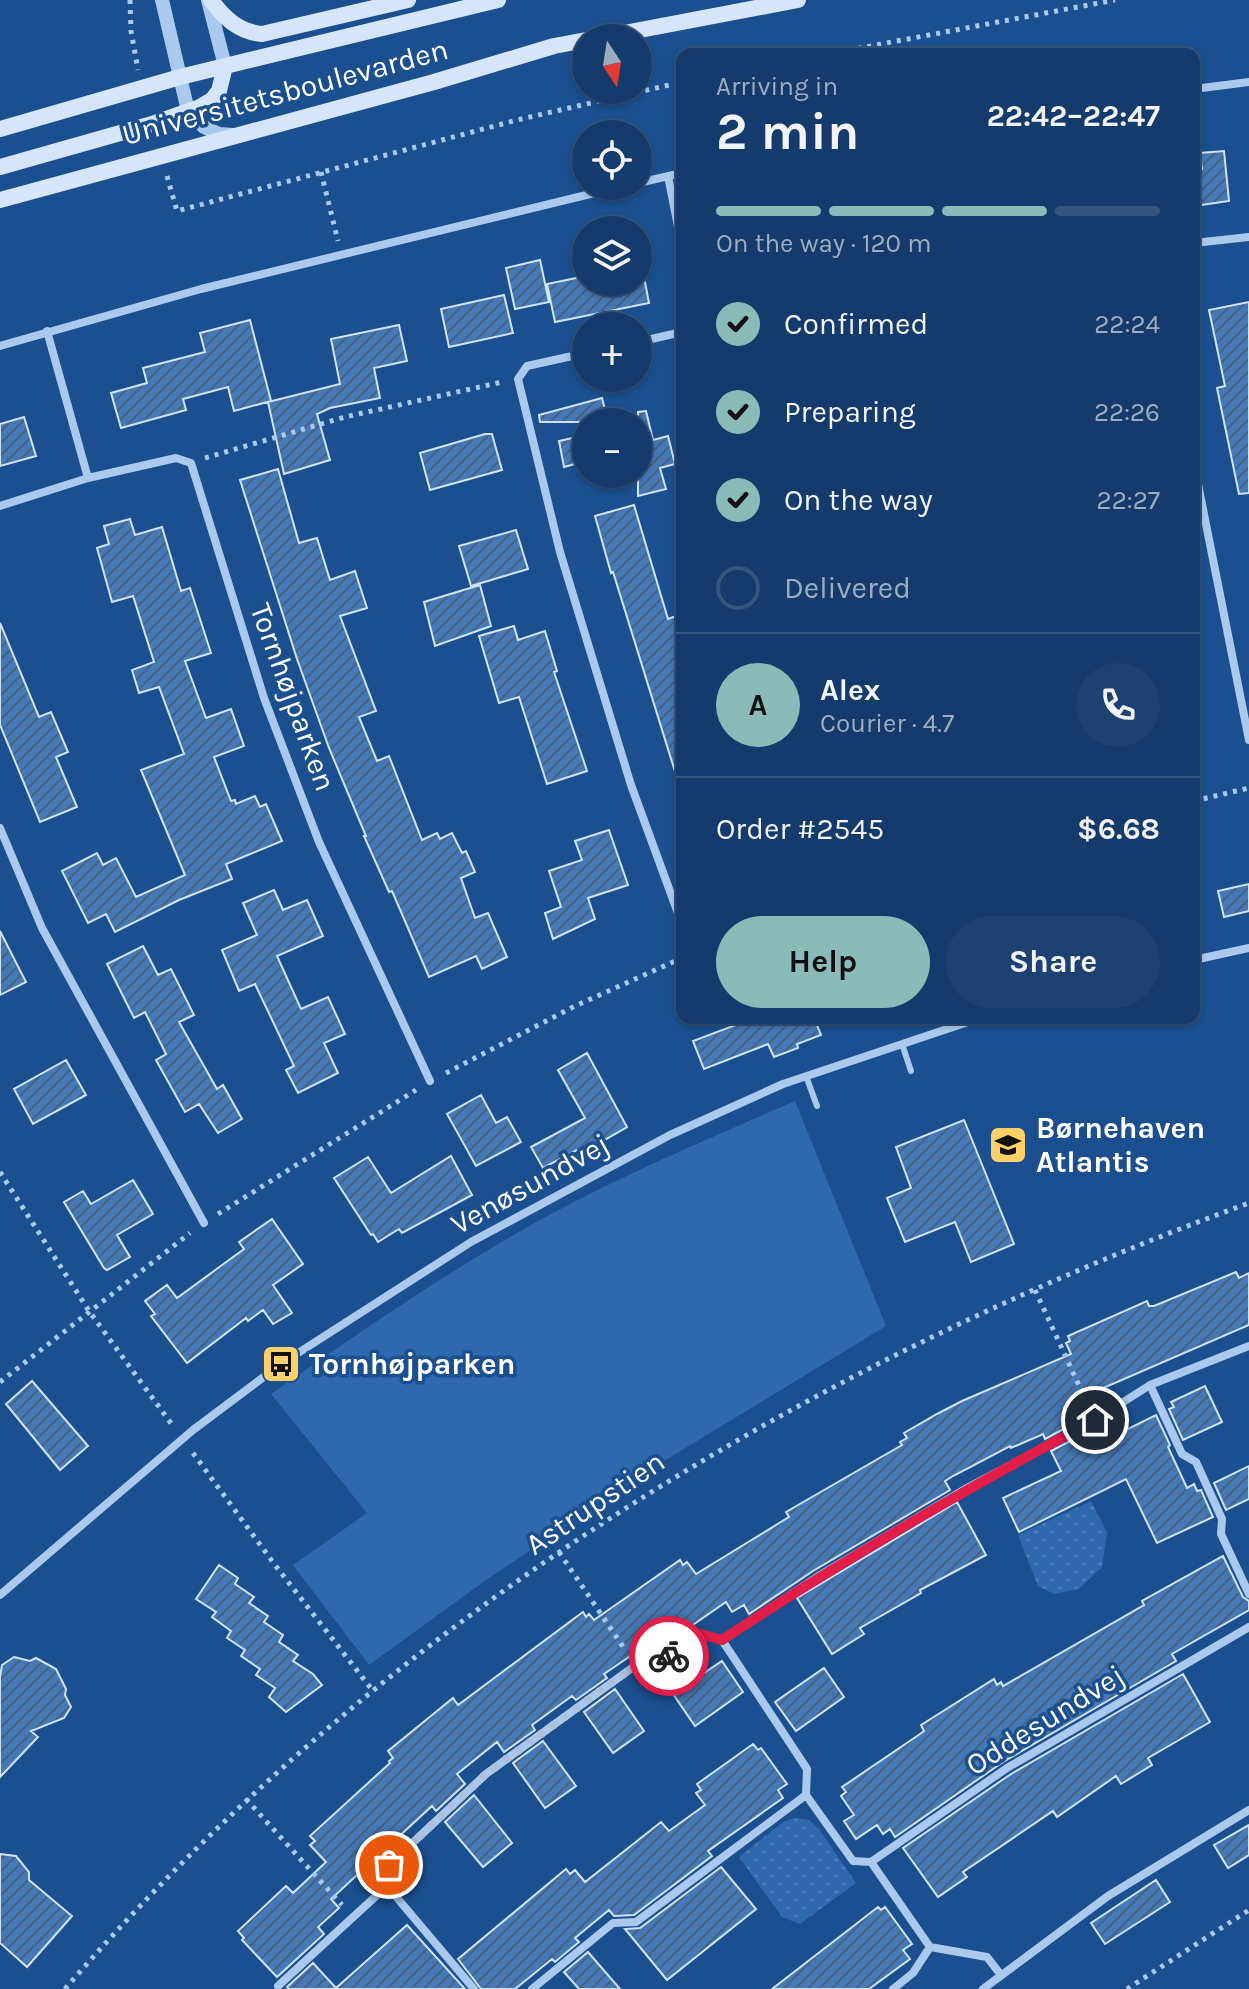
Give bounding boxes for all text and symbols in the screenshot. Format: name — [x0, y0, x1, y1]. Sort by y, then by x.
north arrow — [572, 24, 652, 104]
map controls — [572, 24, 652, 488]
street label: Universitetsboulevarden — [118, 31, 452, 153]
text: Arriving in — [716, 71, 838, 102]
text: 22:42–22:47 — [987, 98, 1160, 134]
text: 2 min — [716, 101, 859, 162]
button: locate — [572, 120, 652, 200]
button: layers — [572, 216, 652, 296]
text: On the way · 120 m — [716, 228, 931, 259]
icon: check — [716, 302, 760, 346]
text: Confirmed — [784, 306, 928, 342]
text: 22:24 — [1094, 309, 1160, 340]
button: + — [572, 312, 652, 392]
icon: check — [716, 390, 760, 434]
text: Preparing — [784, 394, 916, 430]
text: 22:26 — [1094, 397, 1160, 428]
button: − — [572, 408, 652, 488]
icon: check — [716, 478, 760, 522]
text: On the way — [784, 482, 933, 518]
text: 22:27 — [1097, 485, 1160, 516]
text: Delivered — [784, 570, 911, 606]
street label: Tornhøjparken — [242, 598, 344, 796]
button: phone — [1076, 663, 1160, 747]
text: Alex — [820, 672, 880, 708]
text: A — [749, 687, 767, 723]
text: Courier · 4.7 — [820, 708, 954, 739]
text: Order #2545 — [716, 811, 884, 847]
text: $6.68 — [1077, 811, 1160, 847]
button: Help — [716, 916, 930, 1008]
button: Share — [946, 916, 1160, 1008]
place label: Børnehaven Atlantis — [1036, 1110, 1205, 1180]
school or university icon: Børnehaven Atlantis — [987, 1124, 1029, 1166]
street label: Venøsundvej — [445, 1126, 615, 1242]
bus stop icon: Tornhøjparken — [260, 1343, 302, 1385]
place label: Tornhøjparken — [309, 1346, 515, 1382]
pin — [1061, 1386, 1129, 1454]
icon: home — [1073, 1398, 1117, 1442]
street label: Astrupstien — [518, 1443, 672, 1563]
courier — [629, 1616, 709, 1696]
icon: bike — [647, 1634, 691, 1678]
street label: Oddesundvej — [959, 1657, 1131, 1783]
pin — [355, 1831, 423, 1899]
icon: bag — [367, 1843, 411, 1887]

